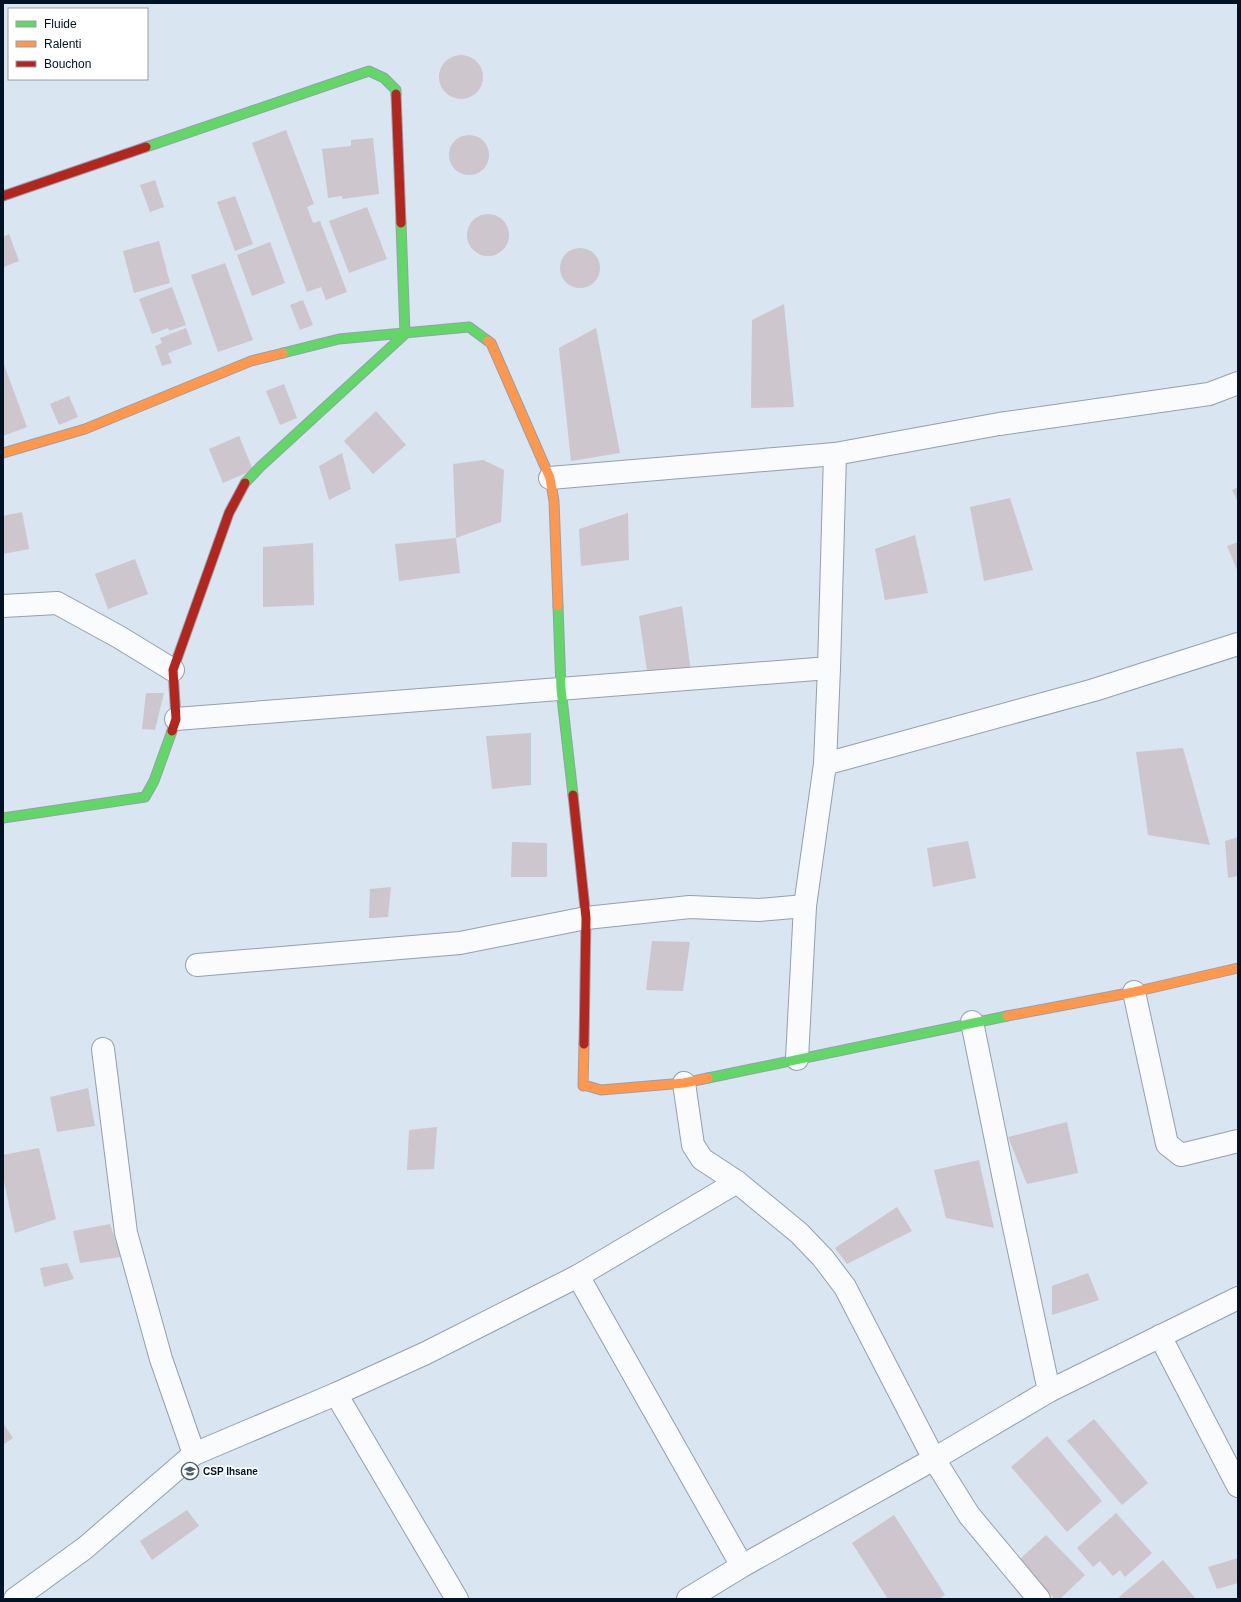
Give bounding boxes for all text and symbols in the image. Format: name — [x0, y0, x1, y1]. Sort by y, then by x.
legend — [8, 8, 148, 80]
text: Fluide — [44, 17, 77, 31]
text: Ralenti — [44, 37, 81, 51]
text: Bouchon — [44, 57, 91, 71]
school or university icon: CSP Ihsane — [180, 1461, 200, 1481]
place label: CSP Ihsane — [203, 1466, 258, 1477]

